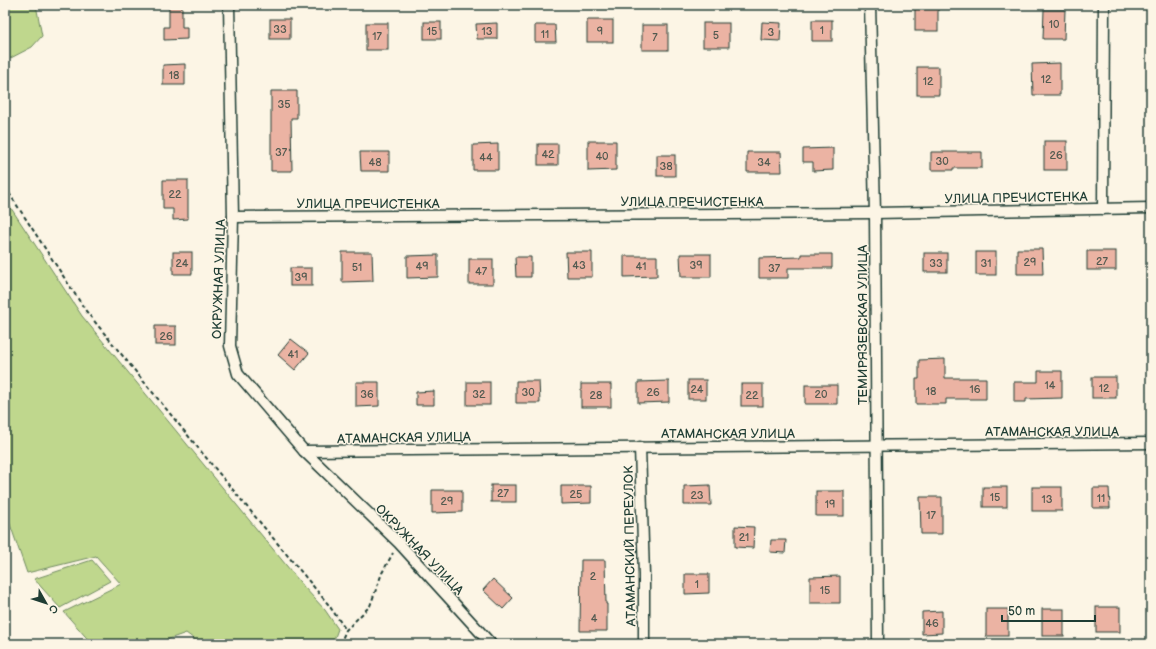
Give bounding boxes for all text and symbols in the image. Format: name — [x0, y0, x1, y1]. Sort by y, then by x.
house number: 10 — [1049, 18, 1060, 31]
house number: 33 — [273, 23, 287, 36]
house number: 1 — [820, 24, 824, 37]
house number: 15 — [427, 25, 437, 38]
house number: 13 — [481, 25, 493, 38]
house number: 9 — [597, 25, 603, 38]
house number: 3 — [768, 26, 775, 39]
house number: 11 — [541, 28, 549, 41]
house number: 5 — [713, 29, 719, 42]
house number: 17 — [372, 30, 382, 43]
house number: 7 — [652, 31, 658, 44]
house number: 18 — [169, 69, 179, 82]
house number: 12 — [1041, 73, 1052, 86]
house number: 12 — [923, 75, 934, 88]
house number: 35 — [277, 98, 291, 111]
house number: 37 — [275, 146, 288, 159]
house number: 42 — [541, 148, 555, 161]
house number: 26 — [1049, 149, 1063, 162]
house number: 40 — [595, 150, 609, 163]
house number: 44 — [479, 151, 493, 164]
house number: 30 — [935, 155, 949, 168]
house number: 48 — [368, 156, 382, 169]
house number: 34 — [757, 156, 771, 169]
house number: 38 — [659, 160, 673, 173]
house number: 22 — [169, 188, 182, 201]
street label: УЛИЦА ПРЕЧИСТЕНКА — [944, 189, 1088, 207]
street label: УЛИЦА ПРЕЧИСТЕНКА — [620, 194, 764, 210]
street label: УЛИЦА ПРЕЧИСТЕНКА — [296, 196, 440, 212]
street label: ОКРУЖНАЯ УЛИЦА — [209, 219, 229, 339]
street label: ТЕМИРЯЗЕВСКАЯ УЛИЦА — [855, 245, 871, 405]
house number: 27 — [1096, 255, 1109, 268]
house number: 29 — [1024, 256, 1036, 269]
house number: 24 — [175, 257, 189, 270]
house number: 33 — [929, 257, 943, 270]
house number: 31 — [980, 257, 992, 270]
house number: 43 — [572, 259, 586, 272]
house number: 39 — [689, 259, 703, 272]
house number: 49 — [415, 260, 429, 273]
house number: 41 — [636, 260, 646, 273]
house number: 51 — [352, 261, 362, 274]
house number: 37 — [768, 262, 781, 275]
house number: 47 — [475, 265, 488, 278]
house number: 39 — [294, 271, 308, 284]
house number: 26 — [159, 330, 173, 343]
house number: 41 — [288, 348, 298, 361]
house number: 14 — [1045, 379, 1056, 392]
house number: 12 — [1099, 382, 1110, 395]
house number: 24 — [690, 383, 704, 396]
house number: 16 — [970, 383, 981, 396]
house number: 18 — [926, 385, 936, 398]
house number: 30 — [521, 386, 535, 399]
house number: 26 — [646, 386, 660, 399]
house number: 36 — [360, 388, 374, 401]
house number: 32 — [472, 388, 486, 401]
house number: 20 — [815, 388, 828, 401]
house number: 28 — [590, 389, 602, 402]
house number: 22 — [746, 389, 759, 402]
street label: АТАМАНСКАЯ УЛИЦА — [984, 424, 1119, 440]
street label: АТАМАНСКАЯ УЛИЦА — [660, 426, 795, 442]
street label: АТАМАНСКАЯ УЛИЦА — [336, 429, 471, 447]
street label: АТАМАНСКИЙ ПЕРЕУЛОК — [621, 465, 639, 628]
house number: 27 — [497, 487, 510, 500]
house number: 25 — [570, 488, 582, 501]
house number: 23 — [690, 489, 704, 502]
house number: 15 — [990, 491, 1000, 504]
house number: 11 — [1097, 492, 1105, 505]
house number: 13 — [1041, 493, 1053, 506]
house number: 29 — [441, 495, 453, 508]
house number: 19 — [825, 498, 835, 511]
street label: ОКРУЖНАЯ УЛИЦА — [372, 501, 467, 599]
house number: 17 — [926, 509, 936, 522]
house number: 21 — [739, 531, 749, 544]
house number: 2 — [590, 570, 597, 583]
house number: 1 — [695, 578, 699, 591]
north arrow — [26, 583, 66, 623]
house number: 15 — [820, 584, 830, 597]
scale bar — [1002, 597, 1095, 623]
text: С — [46, 602, 61, 616]
text: 50 m — [1008, 604, 1035, 619]
house number: 4 — [591, 612, 598, 625]
house number: 46 — [925, 617, 939, 630]

